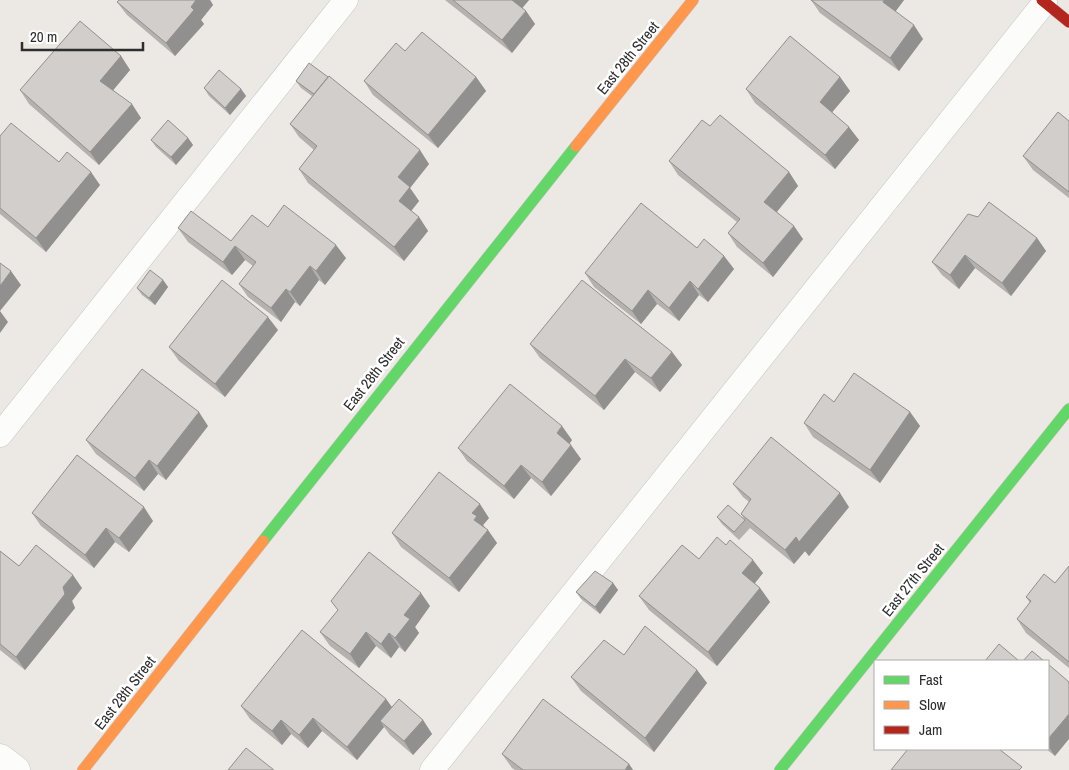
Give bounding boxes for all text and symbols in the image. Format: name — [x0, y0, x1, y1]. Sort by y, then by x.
street label: East 28th Street — [592, 16, 664, 99]
scale bar — [22, 20, 144, 52]
text: 20 m — [30, 26, 57, 47]
street label: East 28th Street — [338, 332, 409, 415]
street label: East 27th Street — [877, 538, 949, 621]
street label: East 28th Street — [89, 651, 160, 734]
legend — [874, 660, 1049, 750]
text: Fast — [919, 669, 943, 690]
text: Slow — [919, 694, 946, 715]
text: Jam — [919, 719, 942, 740]

